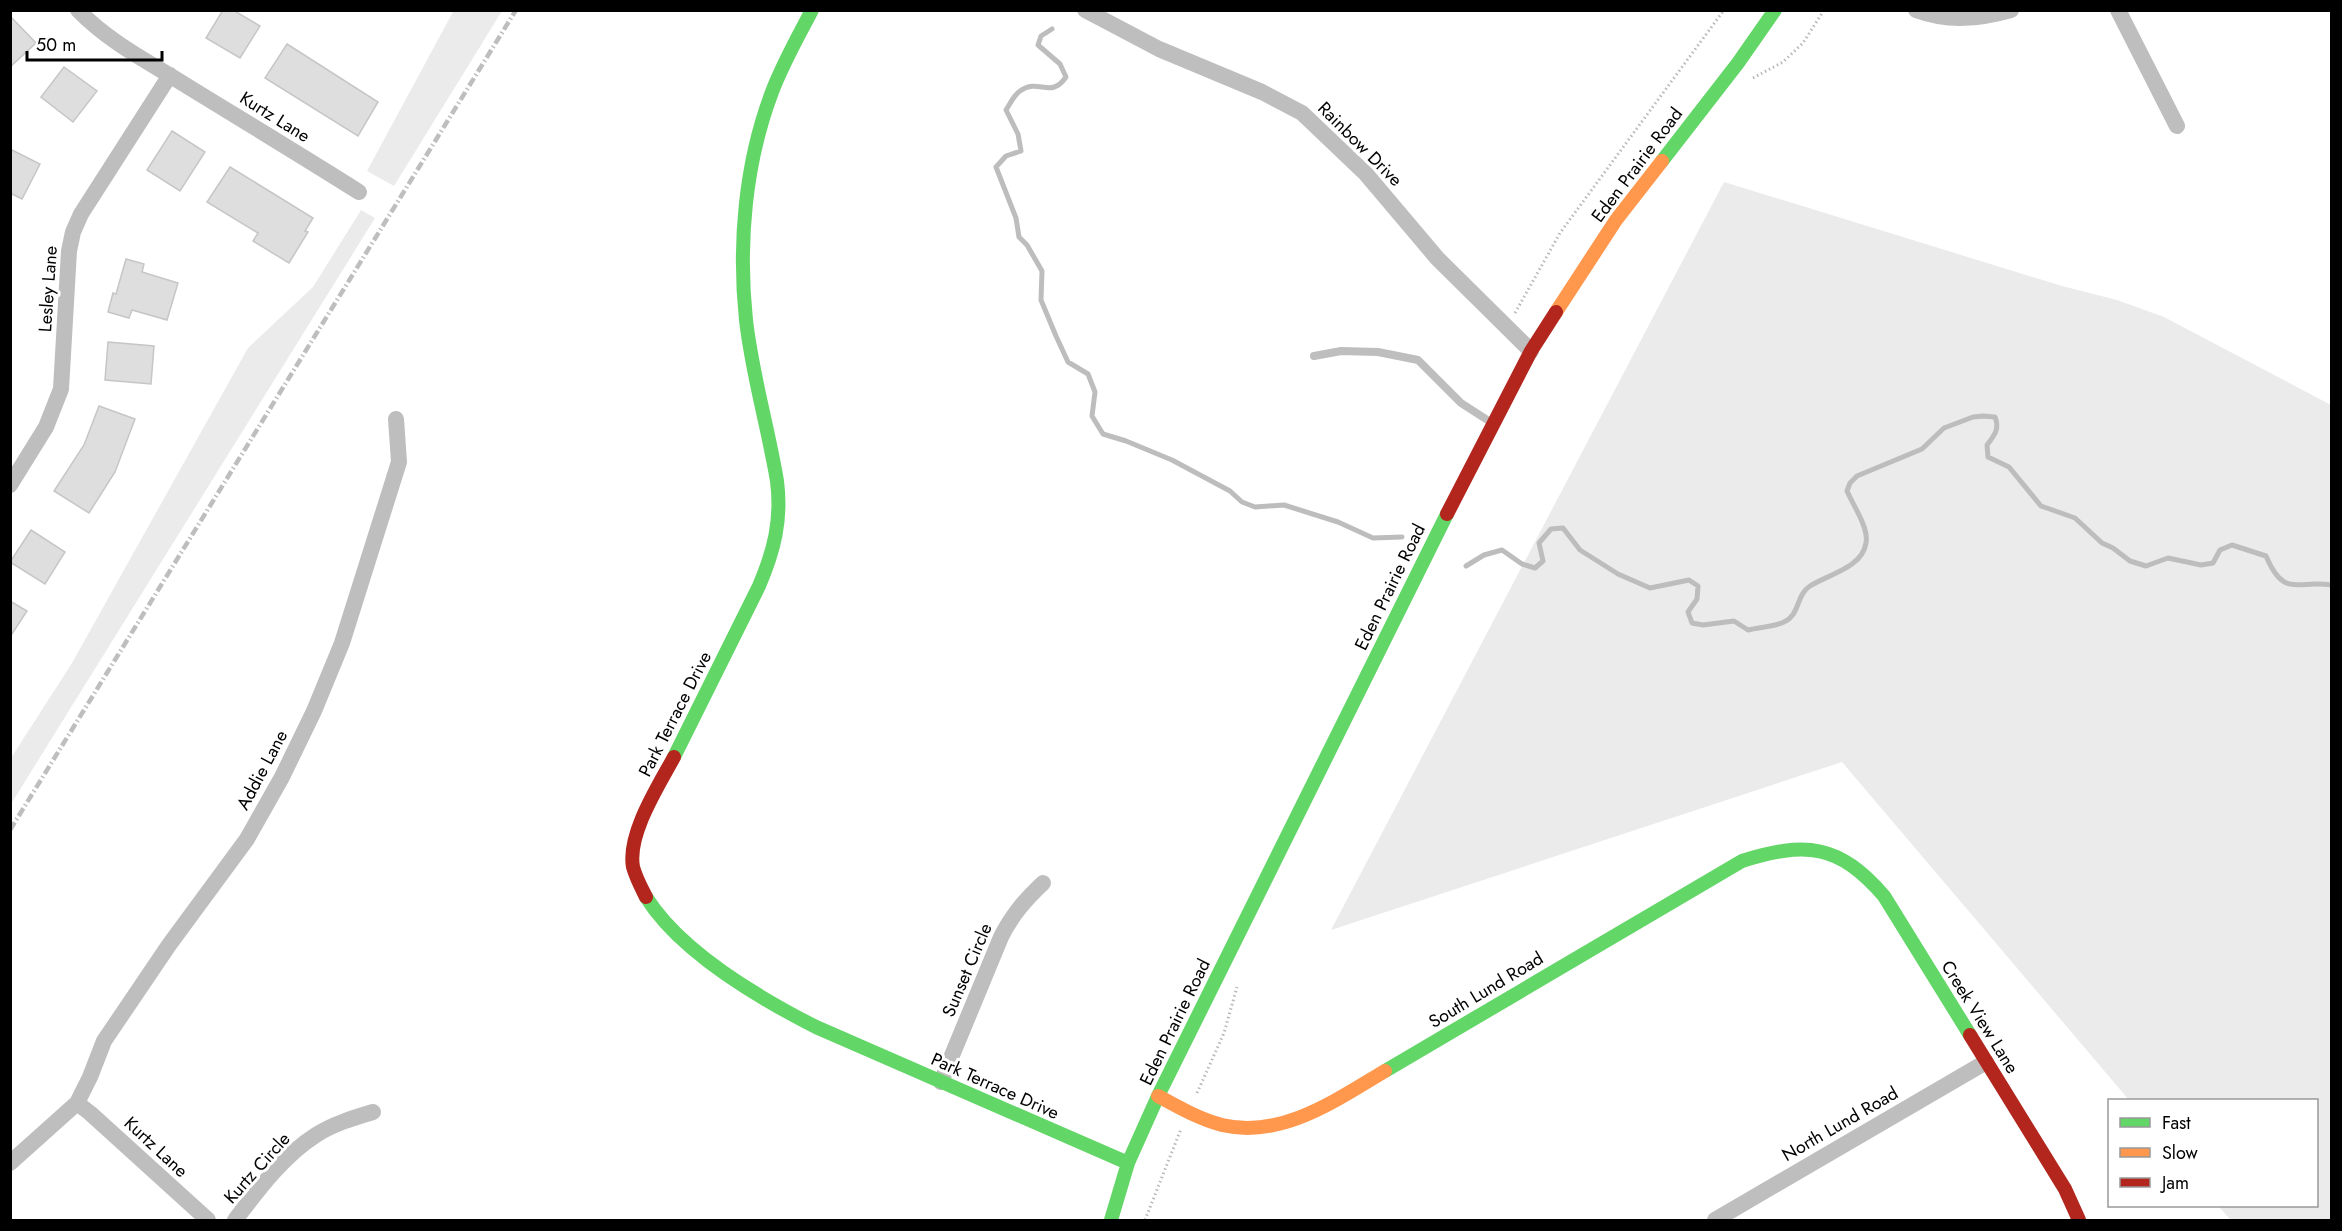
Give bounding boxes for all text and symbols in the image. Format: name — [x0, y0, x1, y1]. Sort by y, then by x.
scale bar — [27, 24, 162, 62]
text: 50 m — [36, 32, 76, 58]
street label: Kurtz Lane — [235, 85, 315, 149]
street label: Rainbow Drive — [1312, 96, 1408, 192]
street label: Eden Prairie Road — [1585, 102, 1689, 228]
street label: Lesley Lane — [32, 245, 64, 333]
street label: Eden Prairie Road — [1348, 519, 1432, 655]
street label: Park Terrace Drive — [632, 647, 718, 781]
street label: Addie Lane — [230, 725, 294, 815]
street label: Sunset Circle — [936, 919, 998, 1021]
street label: South Lund Road — [1424, 946, 1548, 1034]
street label: Eden Prairie Road — [1133, 954, 1217, 1090]
street label: Creek View Lane — [1935, 956, 2025, 1078]
street label: Park Terrace Drive — [927, 1046, 1063, 1126]
street label: North Lund Road — [1777, 1080, 1903, 1168]
legend — [2108, 1099, 2318, 1207]
text: Fast — [2162, 1110, 2191, 1136]
street label: Kurtz Lane — [118, 1111, 194, 1183]
street label: Kurtz Circle — [218, 1127, 296, 1209]
text: Slow — [2162, 1140, 2199, 1166]
text: Jam — [2160, 1170, 2189, 1196]

